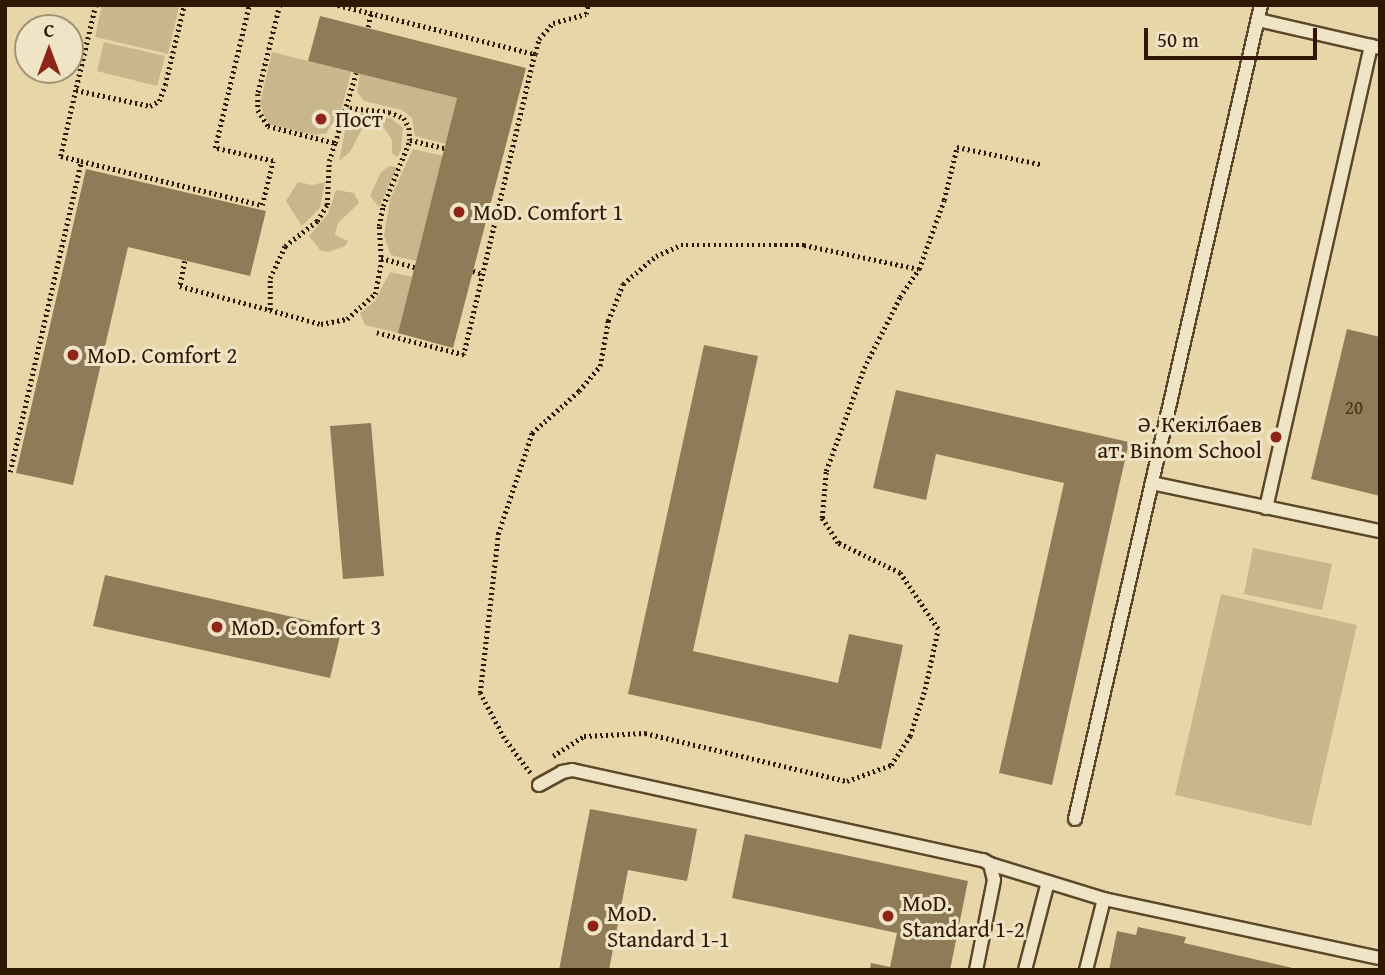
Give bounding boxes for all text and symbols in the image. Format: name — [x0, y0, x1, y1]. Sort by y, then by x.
north arrow — [14, 14, 84, 84]
scale bar — [1147, 14, 1320, 58]
text: С — [44, 16, 54, 44]
text: 50 m — [1157, 24, 1199, 55]
place label: Пост — [335, 105, 383, 133]
marker: Пост — [313, 111, 329, 127]
place label: МoD. Comfort 1 — [473, 198, 623, 226]
marker: МoD. Comfort 1 — [451, 204, 467, 220]
place label: МoD. Comfort 2 — [87, 341, 237, 369]
marker: МoD. Comfort 2 — [65, 347, 81, 363]
house number: 20 — [1345, 397, 1363, 419]
place label: Ә. Кекілбаев ат. Binom School — [1097, 410, 1262, 464]
marker: Ә. Кекілбаев ат. Binom School — [1268, 429, 1284, 445]
place label: МoD. Comfort 3 — [231, 613, 381, 641]
marker: МoD. Comfort 3 — [209, 619, 225, 635]
place label: MoD. Standard 1-2 — [902, 889, 1025, 943]
place label: MoD. Standard 1-1 — [607, 899, 730, 953]
marker: MoD. Standard 1-2 — [880, 908, 896, 924]
marker: MoD. Standard 1-1 — [585, 918, 601, 934]

